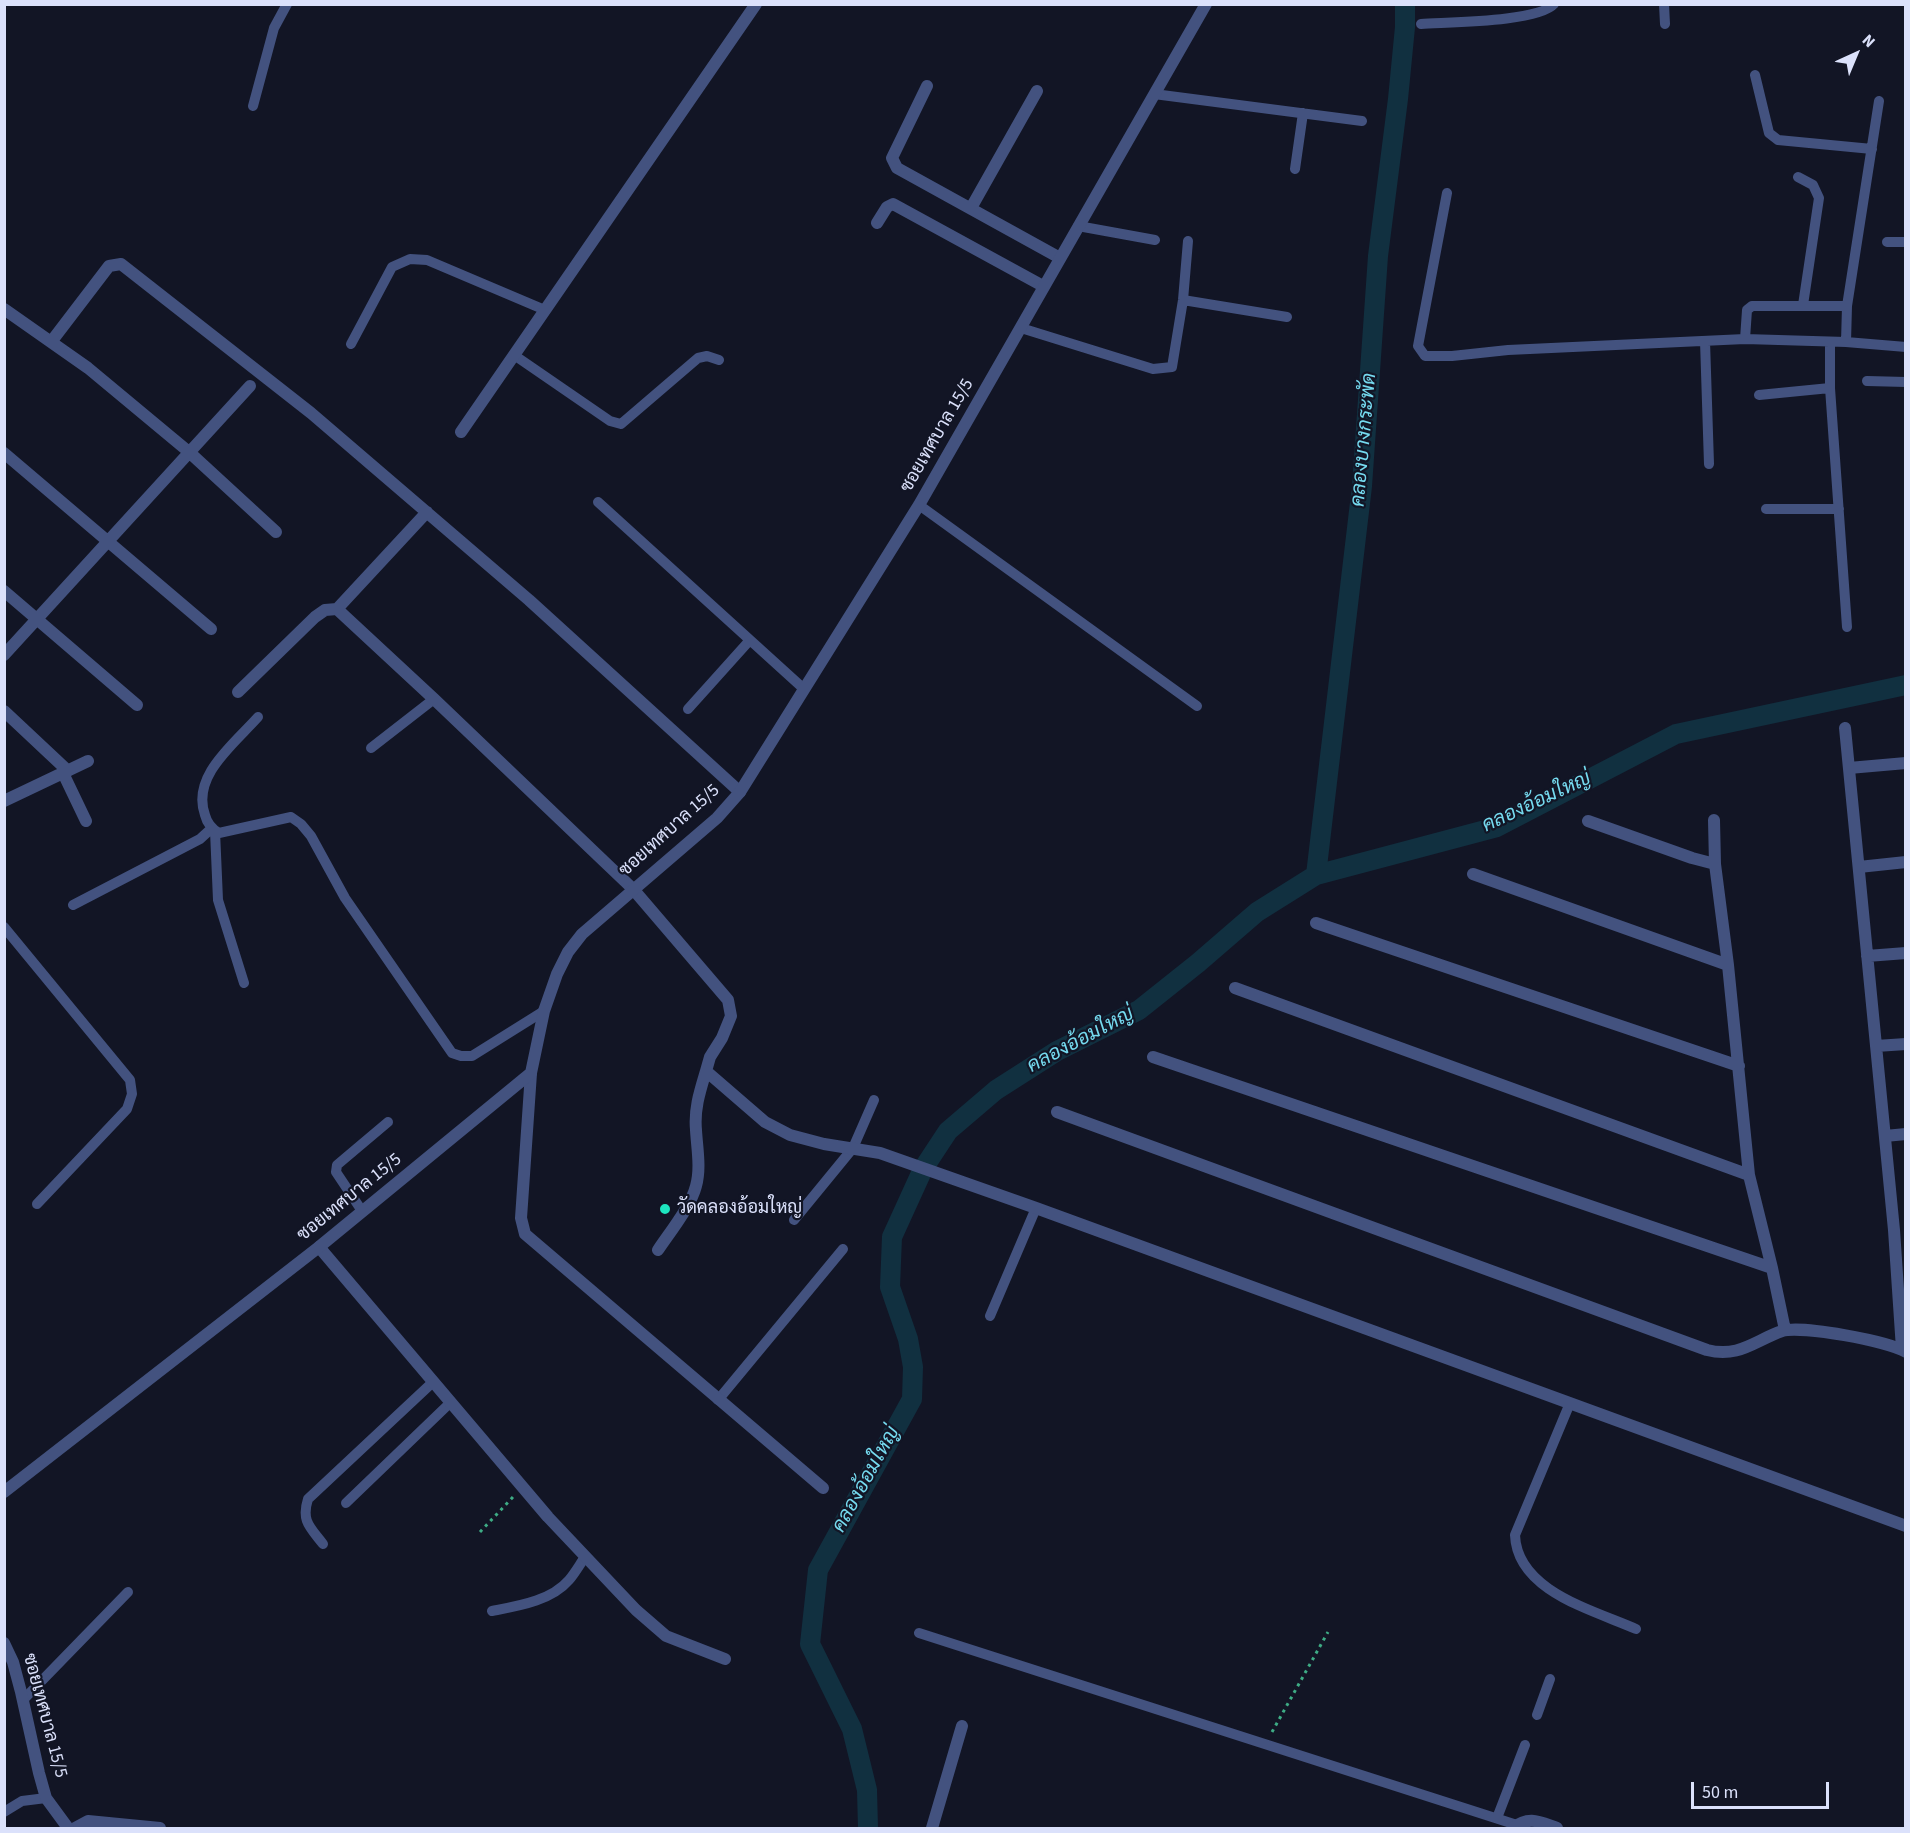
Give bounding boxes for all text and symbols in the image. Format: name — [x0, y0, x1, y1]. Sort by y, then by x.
north arrow — [1826, 24, 1886, 84]
text: N — [1857, 29, 1880, 53]
water label: คลองบางกระพัด — [1347, 372, 1383, 508]
street label: ซอยเทศบาล 15/5 — [897, 375, 979, 497]
water label: คลองอ้อมใหญ่ — [1479, 767, 1595, 839]
street label: ซอยเทศบาล 15/5 — [615, 780, 725, 882]
water label: คลองอ้อมใหญ่ — [1024, 1003, 1138, 1079]
street label: ซอยเทศบาล 15/5 — [294, 1149, 406, 1247]
place label: วัดคลองอ้อมใหญ่ — [677, 1198, 802, 1220]
marker: วัดคลองอ้อมใหญ่ — [658, 1202, 672, 1216]
water label: คลองอ้อมใหญ่ — [828, 1423, 906, 1537]
street label: ซอยเทศบาล 15/5 — [17, 1652, 71, 1780]
scale bar — [1694, 1770, 1832, 1808]
text: 50 m — [1702, 1780, 1738, 1805]

